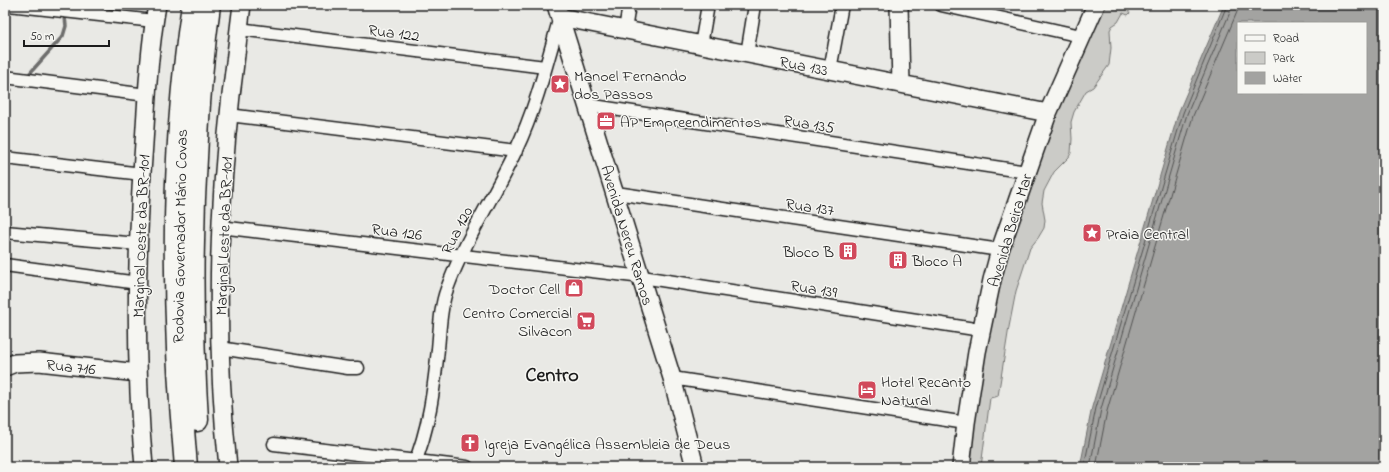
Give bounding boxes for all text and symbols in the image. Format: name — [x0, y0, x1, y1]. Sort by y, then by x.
street label: Rua 122 — [367, 19, 421, 49]
scale bar — [24, 22, 109, 48]
legend — [1237, 22, 1367, 94]
text: 50 m — [30, 28, 54, 46]
text: Road — [1273, 30, 1299, 48]
text: Park — [1273, 50, 1295, 68]
street label: Rua 133 — [777, 51, 830, 83]
place label: Manoel Fernando dos Passos — [574, 65, 687, 107]
text: Water — [1273, 70, 1302, 88]
place icon: Manoel Fernando dos Passos — [549, 73, 571, 95]
street label: Rua 135 — [781, 109, 836, 141]
office icon: AP Empreendimentos — [595, 110, 617, 132]
place label: AP Empreendimentos — [620, 111, 761, 135]
street label: Rodovia Governador Mário Covas — [167, 129, 195, 343]
street label: Marginal Oeste da BR-101 — [127, 154, 157, 318]
street label: Marginal Leste da BR-101 — [210, 156, 240, 316]
street label: Avenida Nereu Ramos — [593, 162, 659, 309]
street label: Avenida Beira Mar — [982, 171, 1040, 290]
street label: Rua 137 — [784, 193, 836, 223]
street label: Rua 120 — [436, 203, 480, 259]
street label: Rua 126 — [370, 218, 423, 248]
place icon: Praia Central — [1081, 222, 1103, 244]
place label: Praia Central — [1106, 223, 1189, 247]
building icon: Bloco B — [837, 240, 859, 262]
place label: Bloco B — [782, 241, 834, 265]
building icon: Bloco A — [887, 249, 909, 271]
place label: Bloco A — [911, 250, 962, 274]
street label: Rua 139 — [789, 274, 839, 306]
shop icon: Doctor Cell — [563, 277, 585, 299]
place label: Doctor Cell — [488, 278, 560, 302]
place label: Centro Comercial Silvacon — [463, 302, 572, 344]
supermarket icon: Centro Comercial Silvacon — [575, 310, 597, 332]
street label: Rua 716 — [45, 353, 97, 383]
district label: Centro — [525, 362, 579, 391]
place label: Hotel Recanto Natural — [881, 371, 971, 413]
hotel icon: Hotel Recanto Natural — [856, 379, 878, 401]
church icon: Igreja Evangélica Assembleia de Deus — [459, 432, 481, 454]
place label: Igreja Evangélica Assembleia de Deus — [484, 433, 730, 457]

